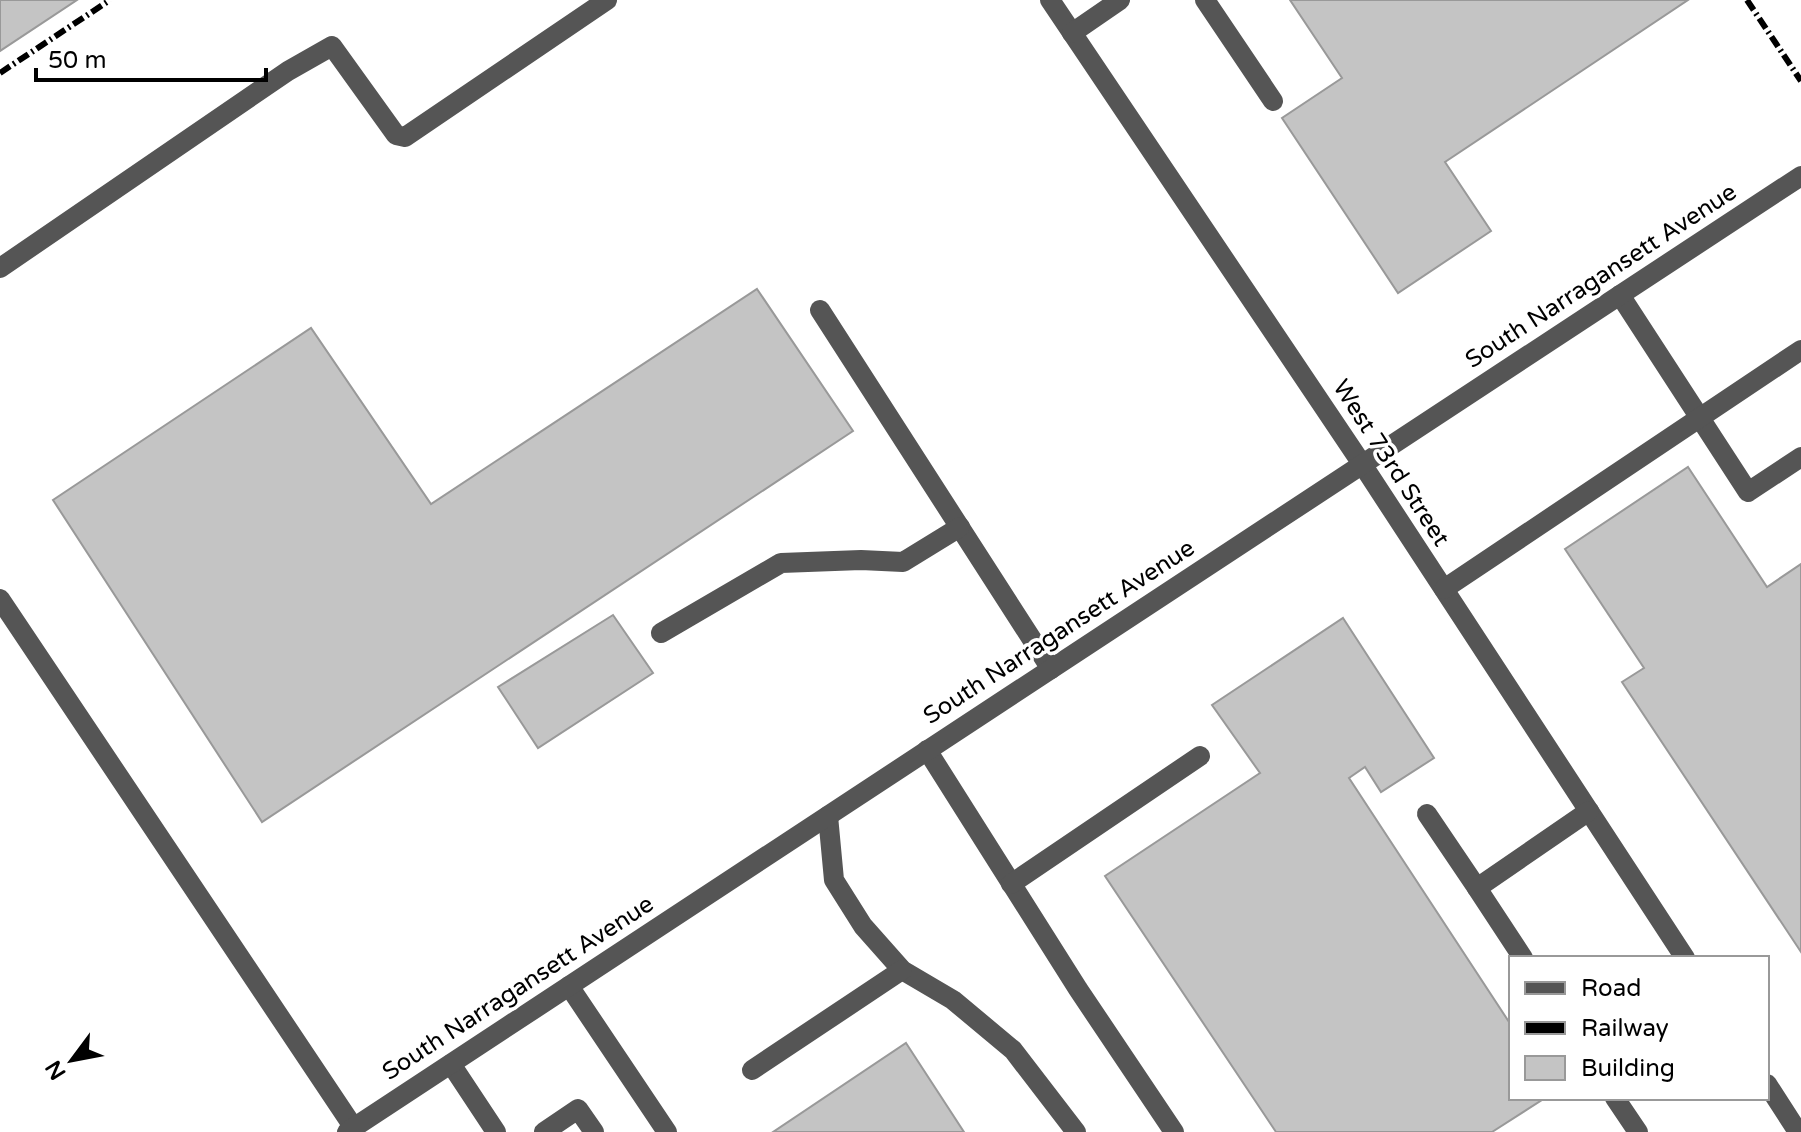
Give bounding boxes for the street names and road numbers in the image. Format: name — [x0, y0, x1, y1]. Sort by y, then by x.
street label: South Narragansett Avenue — [1460, 177, 1742, 375]
street label: West 73rd Street — [1326, 374, 1456, 552]
street label: South Narragansett Avenue — [918, 533, 1200, 731]
street label: South Narragansett Avenue — [377, 889, 659, 1087]

